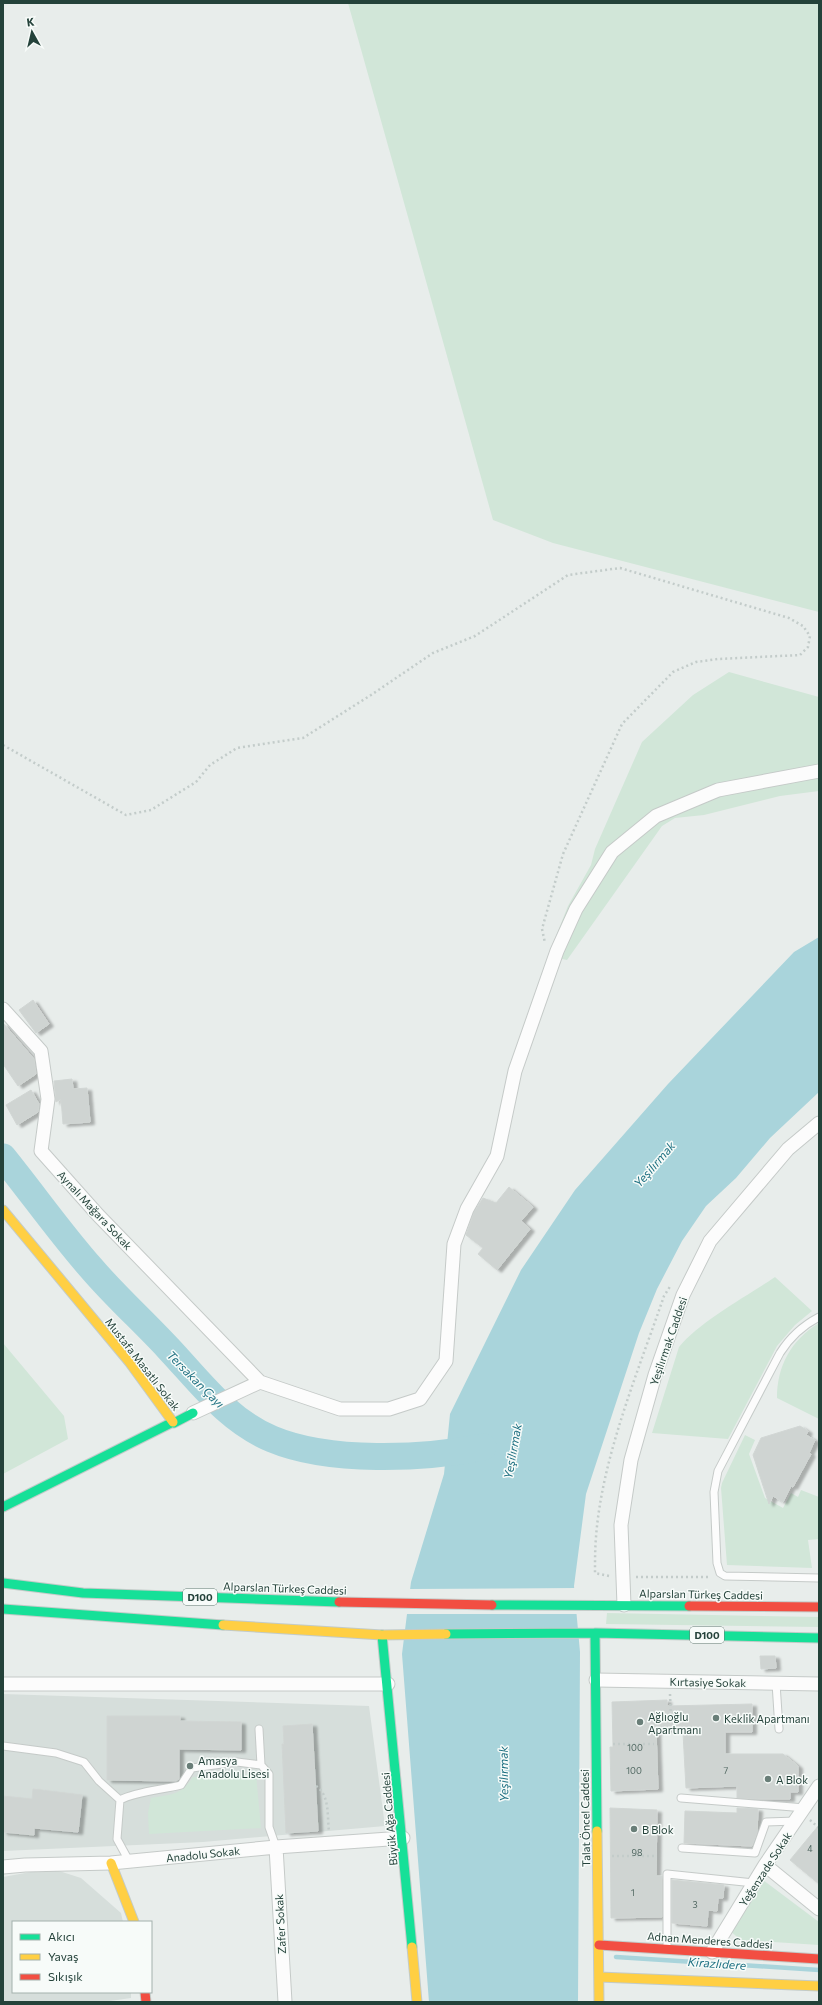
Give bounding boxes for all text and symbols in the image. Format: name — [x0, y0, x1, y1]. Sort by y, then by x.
north arrow — [12, 12, 52, 52]
text: K — [26, 15, 36, 29]
water label: Yeşilırmak — [630, 1138, 678, 1190]
street label: Aynalı Mağara Sokak — [55, 1168, 135, 1252]
street label: Yeşilırmak Caddesi — [647, 1295, 689, 1387]
street label: Mustafa Masatlı Sokak — [103, 1315, 183, 1413]
water label: Tersakan Çayı — [165, 1348, 227, 1410]
water label: Yeşilırmak — [500, 1422, 524, 1480]
street label: Alparslan Türkeş Caddesi — [223, 1579, 347, 1597]
street label: Alparslan Türkeş Caddesi — [639, 1586, 763, 1602]
road number: D100 — [183, 1589, 217, 1605]
road number: D100 — [690, 1627, 724, 1643]
street label: Kırtasiye Sokak — [669, 1675, 747, 1689]
place label: Ağlıoğlu Apartmanı — [648, 1710, 701, 1736]
place label: Keklik Apartmanı — [724, 1712, 810, 1725]
marker: Keklik Apartmanı — [711, 1713, 721, 1723]
marker: Ağlıoğlu Apartmanı — [635, 1717, 645, 1727]
house number: 100 — [627, 1742, 643, 1753]
water label: Yeşilırmak — [496, 1745, 510, 1802]
place label: Amasya Anadolu Lisesi — [198, 1754, 270, 1780]
marker: Amasya Anadolu Lisesi — [185, 1761, 195, 1771]
house number: 100 — [626, 1765, 642, 1776]
house number: 7 — [724, 1765, 729, 1776]
street label: Talat Öncel Caddesi — [577, 1769, 592, 1867]
street label: Büyük Ağa Caddesi — [378, 1772, 400, 1866]
place label: A Blok — [776, 1773, 808, 1786]
marker: A Blok — [763, 1774, 773, 1784]
place label: B Blok — [642, 1823, 674, 1836]
marker: B Blok — [629, 1824, 639, 1834]
street label: Yeğenzade Sokak — [736, 1829, 794, 1909]
house number: 4 — [807, 1843, 813, 1854]
street label: Anadolu Sokak — [165, 1844, 241, 1864]
house number: 98 — [632, 1847, 642, 1858]
house number: 1 — [631, 1887, 635, 1898]
street label: Zafer Sokak — [272, 1894, 288, 1954]
house number: 3 — [692, 1899, 698, 1910]
legend — [12, 1921, 152, 1993]
text: Akıcı — [48, 1929, 75, 1943]
street label: Adnan Menderes Caddesi — [647, 1929, 773, 1951]
text: Yavaş — [48, 1949, 79, 1963]
water label: Kirazlıdere — [687, 1954, 747, 1972]
text: Sıkışık — [48, 1969, 83, 1983]

